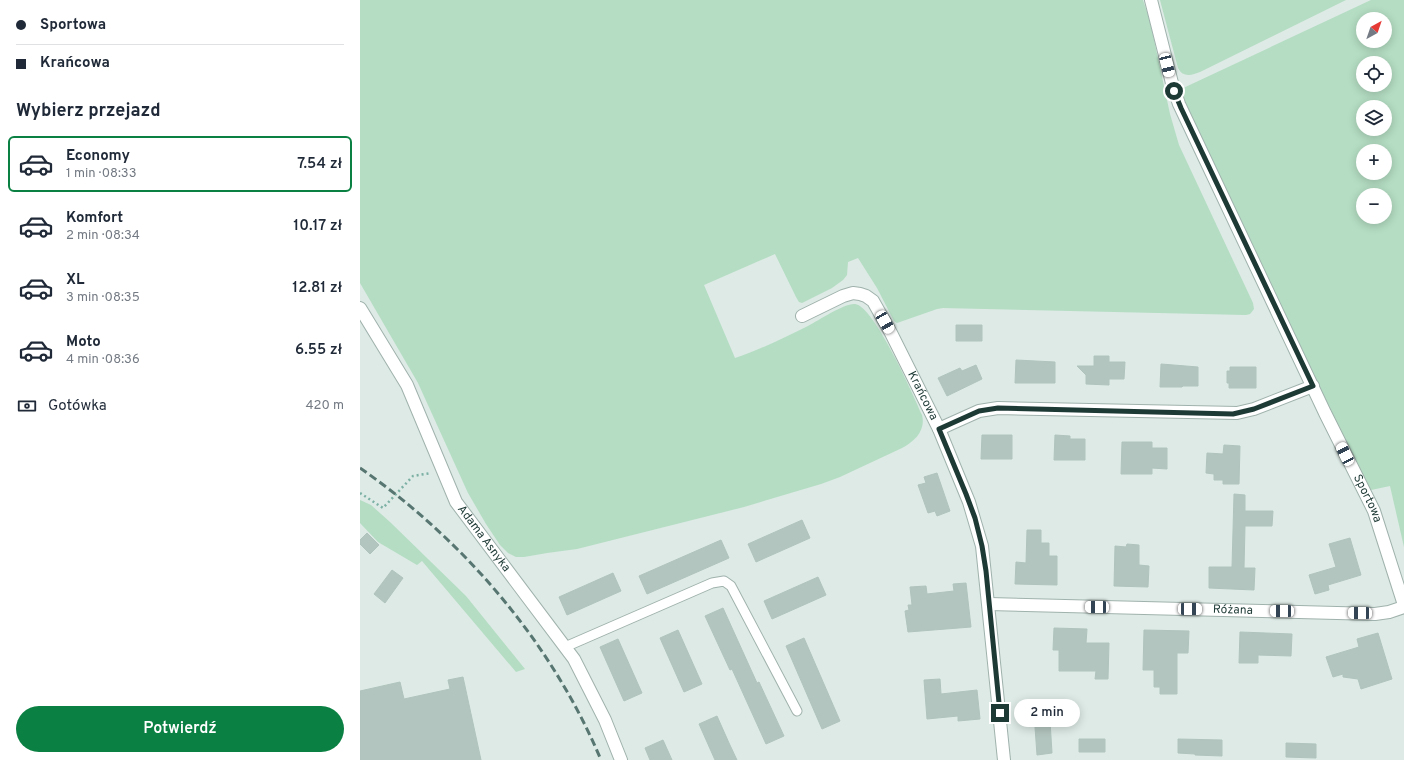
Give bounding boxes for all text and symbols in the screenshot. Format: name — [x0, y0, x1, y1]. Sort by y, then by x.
north arrow — [1356, 12, 1392, 48]
map controls — [1356, 12, 1392, 224]
text: Sportowa — [40, 16, 106, 35]
car — [1158, 52, 1176, 78]
text: Krańcowa — [40, 54, 110, 73]
button: locate — [1356, 56, 1392, 92]
route start — [1165, 82, 1183, 100]
text: Wybierz przejazd — [16, 100, 161, 123]
button: layers — [1356, 100, 1392, 136]
button: + — [1356, 144, 1392, 180]
icon: car — [18, 146, 54, 182]
text: Economy — [66, 147, 130, 166]
text: 7.54 zł — [297, 155, 342, 174]
text: 1 min · 08:33 — [66, 166, 137, 182]
button: − — [1356, 188, 1392, 224]
icon: car — [18, 208, 54, 244]
text: Komfort — [66, 209, 123, 228]
text: 10.17 zł — [293, 217, 342, 236]
text: 2 min · 08:34 — [66, 228, 140, 244]
icon: car — [18, 270, 54, 306]
text: XL — [66, 271, 84, 290]
text: 12.81 zł — [292, 279, 342, 298]
text: 3 min · 08:35 — [66, 290, 140, 306]
car — [874, 309, 896, 335]
icon: car — [18, 332, 54, 368]
text: Moto — [66, 333, 101, 352]
text: 6.55 zł — [295, 341, 342, 360]
text: 4 min · 08:36 — [66, 352, 140, 368]
street label: Krańcowa — [903, 369, 941, 423]
icon: cash — [16, 395, 38, 417]
text: Gotówka — [48, 397, 107, 416]
text: 420 m — [306, 398, 344, 414]
car — [1334, 441, 1356, 467]
street label: Sportowa — [1349, 472, 1385, 525]
street label: Adama Asnyka — [453, 502, 514, 575]
car — [1085, 601, 1109, 613]
street label: Różana — [1213, 602, 1253, 619]
car — [1178, 603, 1202, 615]
car — [1270, 605, 1294, 617]
car — [1348, 607, 1372, 619]
callout: 2 min — [1014, 699, 1080, 727]
route end — [991, 704, 1009, 722]
text: 2 min — [1030, 705, 1064, 721]
button: Potwierdź — [16, 706, 344, 752]

